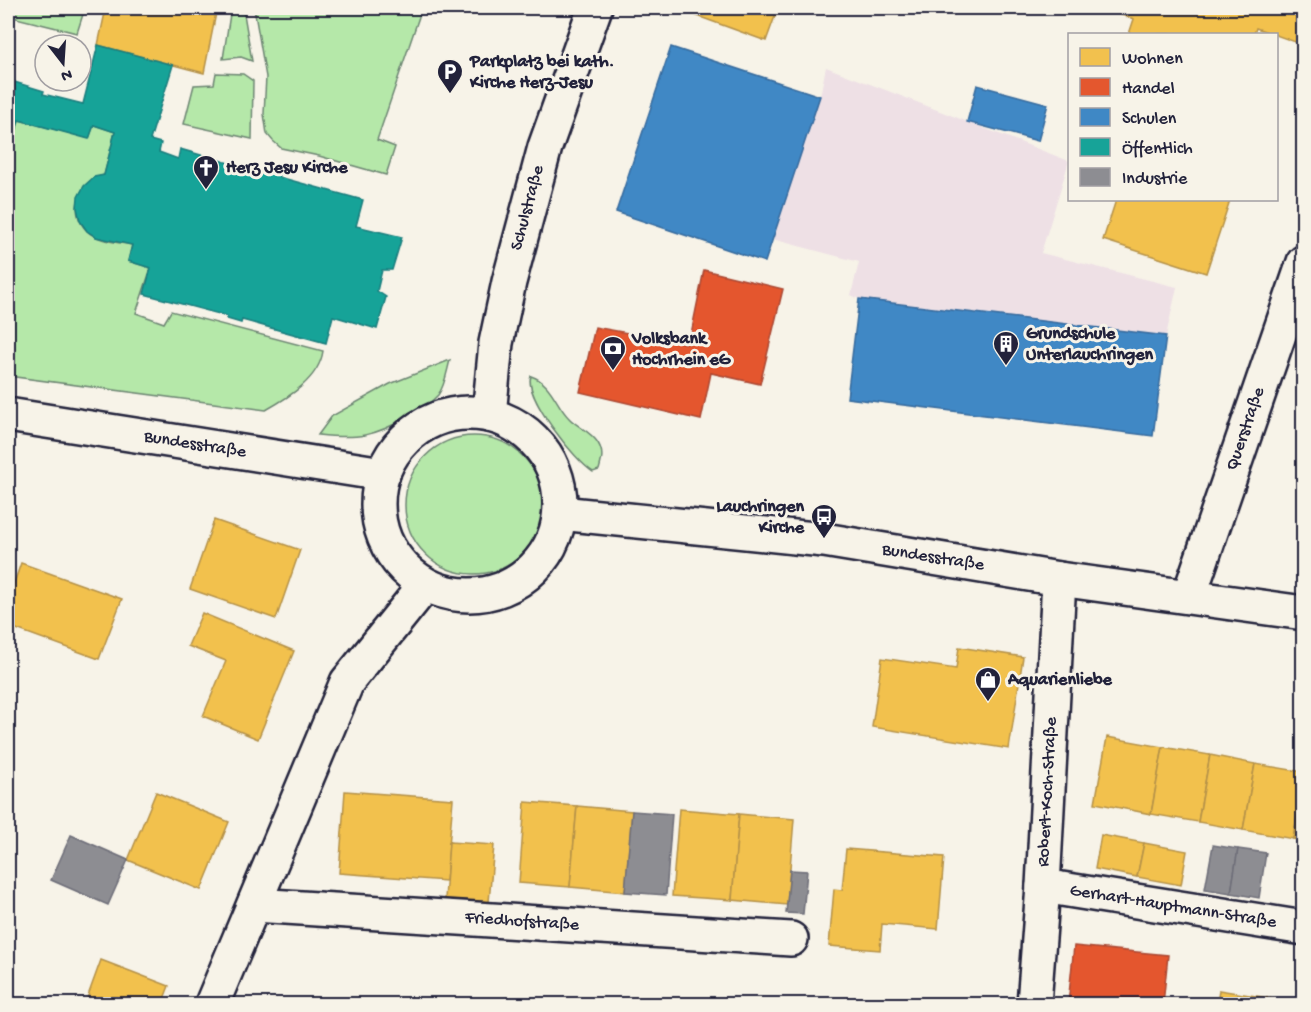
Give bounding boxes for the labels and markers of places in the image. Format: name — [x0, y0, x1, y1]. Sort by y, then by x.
place label: Parkplatz bei kath. Kirche Herz-Jesu — [469, 52, 614, 94]
parking icon: Parkplatz bei kath. Kirche Herz-Jesu — [435, 57, 465, 95]
church icon: Herz Jesu Kirche — [191, 153, 221, 191]
place label: Herz Jesu Kirche — [226, 158, 348, 179]
place label: Grundschule Unterlauchringen — [1026, 324, 1153, 366]
place label: Volksbank Hochrhein eG — [631, 329, 732, 371]
building icon: Grundschule Unterlauchringen — [991, 329, 1021, 367]
bank icon: Volksbank Hochrhein eG — [598, 334, 628, 372]
place label: Lauchringen Kirche — [716, 497, 805, 539]
bus stop icon: Lauchringen Kirche — [809, 502, 839, 540]
shop icon: Aquarienliebe — [973, 665, 1003, 703]
place label: Aquarienliebe — [1007, 670, 1113, 691]

